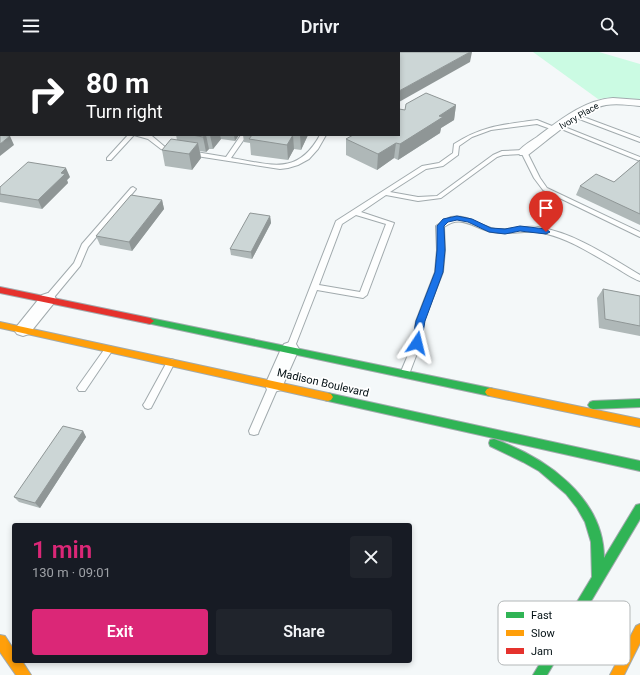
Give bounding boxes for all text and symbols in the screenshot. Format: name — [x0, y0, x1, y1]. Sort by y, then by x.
icon: menu — [20, 15, 42, 37]
icon: search — [598, 15, 620, 37]
text: Drivr — [301, 16, 339, 37]
text: 80 m — [86, 67, 149, 100]
icon: right — [20, 68, 72, 120]
text: Turn right — [86, 101, 163, 122]
street label: Ivory Place — [558, 101, 601, 131]
pin — [529, 191, 563, 232]
icon: arrive — [535, 197, 557, 219]
position arrow — [396, 322, 438, 364]
street label: Madison Boulevard — [276, 366, 370, 400]
text: 1 min — [32, 536, 92, 564]
button: close — [350, 536, 392, 578]
text: 130 m · 09:01 — [32, 565, 111, 580]
legend — [498, 601, 630, 665]
button: Exit — [32, 609, 208, 655]
button: Share — [216, 609, 392, 655]
text: Fast — [531, 609, 553, 622]
text: Slow — [531, 627, 555, 640]
text: Jam — [531, 645, 553, 658]

